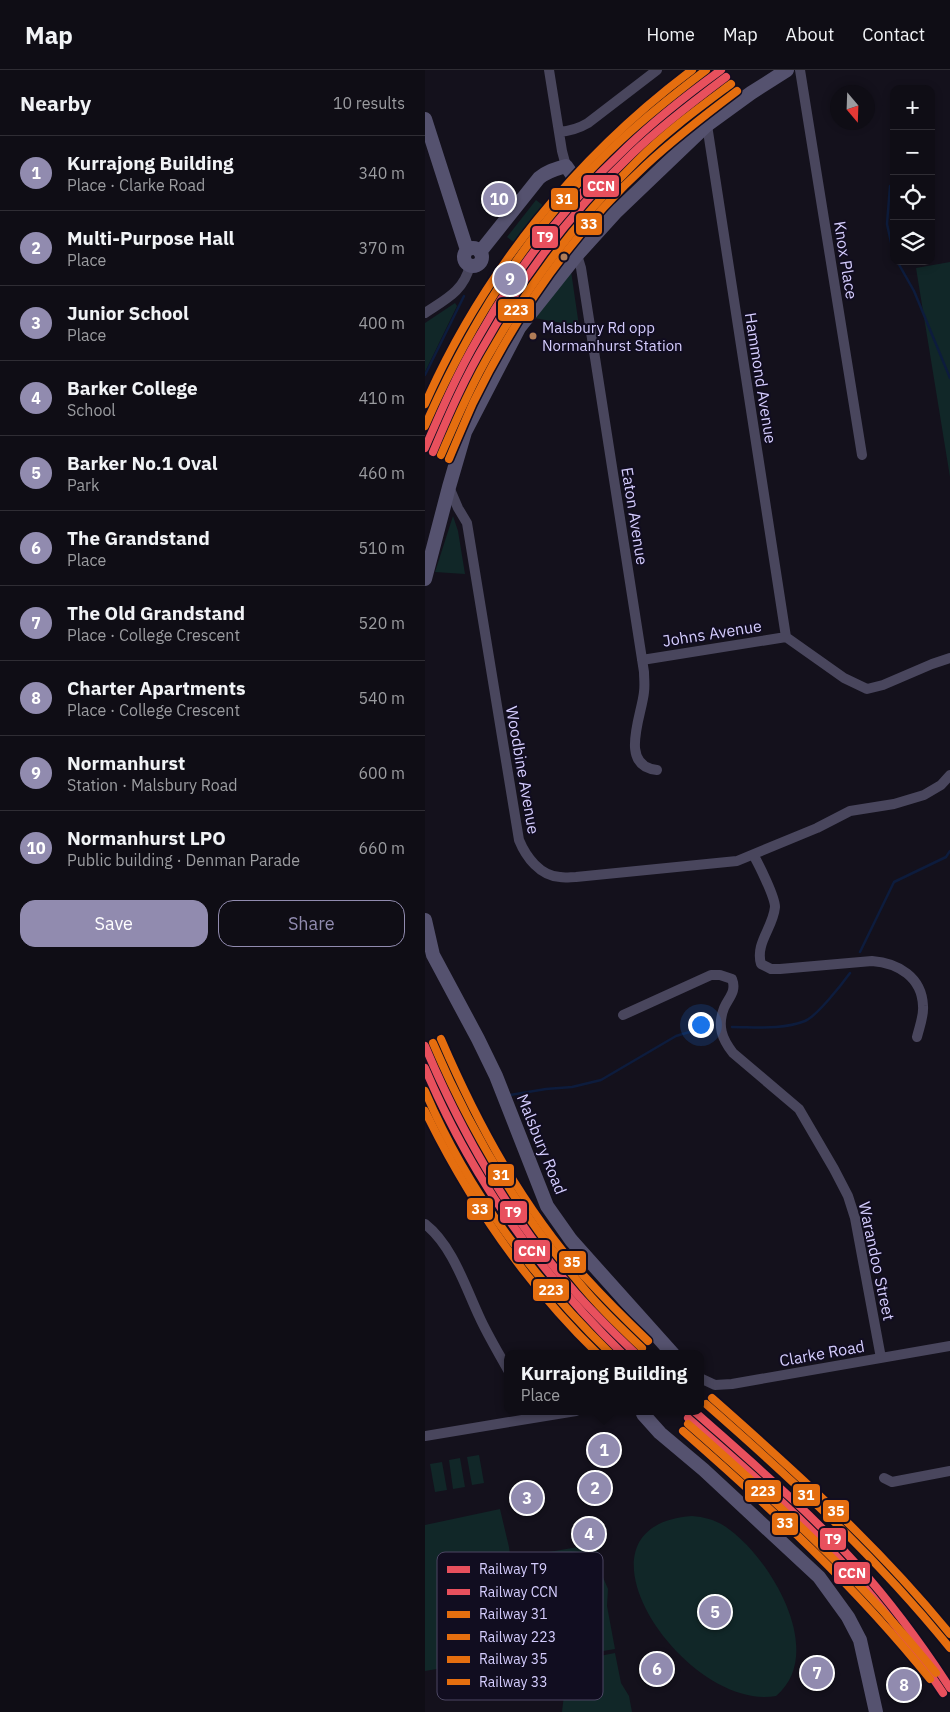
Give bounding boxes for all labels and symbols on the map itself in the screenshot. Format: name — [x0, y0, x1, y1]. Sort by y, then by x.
north arrow — [830, 85, 875, 130]
line badge: CCN — [582, 174, 620, 198]
text: CCN — [587, 177, 615, 195]
pin: 10 — [483, 180, 515, 218]
line badge: 31 — [550, 187, 579, 211]
text: 31 — [556, 190, 573, 208]
line badge: 33 — [575, 212, 603, 236]
text: 33 — [581, 215, 597, 233]
street label: Knox Place — [830, 219, 862, 301]
line badge: T9 — [531, 225, 559, 249]
text: T9 — [537, 228, 553, 246]
unlabelled marker — [559, 252, 569, 262]
pin: 9 — [494, 260, 526, 298]
line badge: 223 — [497, 298, 535, 322]
text: 223 — [503, 301, 529, 319]
street label: Hammond Avenue — [741, 311, 781, 445]
place label: Malsbury Rd opp Normanhurst Station — [542, 318, 683, 355]
marker: Malsbury Rd opp Normanhurst Station — [528, 331, 538, 341]
street label: Eaton Avenue — [617, 466, 653, 566]
street label: Johns Avenue — [661, 615, 763, 651]
street label: Woodbine Avenue — [502, 704, 544, 836]
your location — [688, 1012, 714, 1038]
street label: Malsbury Road — [513, 1091, 571, 1197]
line badge: 31 — [487, 1163, 515, 1187]
text: 31 — [493, 1166, 510, 1184]
line badge: 33 — [466, 1197, 494, 1221]
text: 33 — [472, 1200, 488, 1218]
line badge: T9 — [499, 1200, 528, 1224]
street label: Warandoo Street — [855, 1200, 899, 1322]
text: T9 — [505, 1203, 521, 1221]
line badge: CCN — [513, 1239, 551, 1263]
text: CCN — [518, 1242, 546, 1260]
line badge: 35 — [558, 1250, 587, 1274]
text: 35 — [564, 1253, 580, 1271]
line badge: 223 — [532, 1278, 570, 1302]
text: 223 — [538, 1281, 564, 1299]
street label: Clarke Road — [778, 1336, 866, 1370]
pin: 1 — [588, 1431, 620, 1469]
pin: 2 — [579, 1469, 611, 1507]
pin: 3 — [511, 1479, 543, 1517]
line badge: 223 — [744, 1479, 782, 1503]
text: 223 — [750, 1482, 776, 1500]
line badge: 31 — [792, 1483, 821, 1507]
text: 31 — [798, 1486, 815, 1504]
line badge: 35 — [822, 1499, 850, 1523]
text: 35 — [828, 1502, 844, 1520]
line badge: 33 — [771, 1512, 799, 1536]
text: 33 — [777, 1514, 793, 1532]
pin: 4 — [573, 1515, 605, 1553]
line badge: T9 — [819, 1527, 847, 1551]
text: T9 — [825, 1530, 841, 1548]
legend — [437, 1552, 603, 1700]
text: Railway T9 — [479, 1560, 547, 1578]
line badge: CCN — [833, 1561, 871, 1585]
text: CCN — [838, 1564, 866, 1582]
text: Railway CCN — [479, 1583, 558, 1601]
pin: 5 — [699, 1593, 731, 1631]
text: Railway 31 — [479, 1605, 548, 1623]
text: Railway 223 — [479, 1628, 556, 1646]
text: Railway 35 — [479, 1650, 548, 1668]
pin: 6 — [641, 1650, 673, 1688]
pin: 7 — [801, 1654, 833, 1692]
pin: 8 — [888, 1666, 920, 1704]
text: Railway 33 — [479, 1673, 548, 1691]

